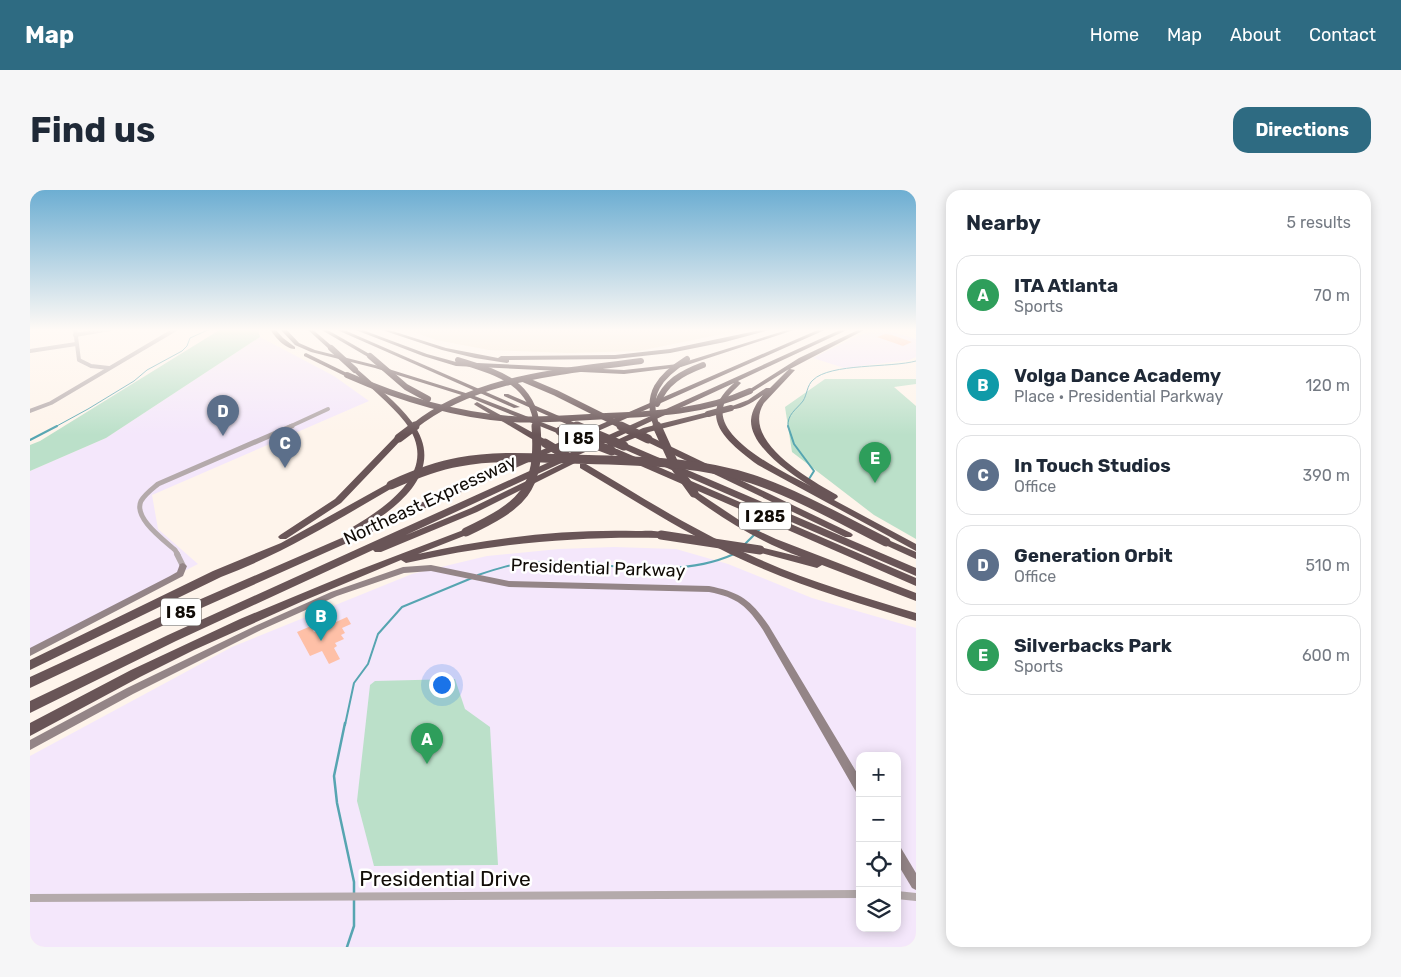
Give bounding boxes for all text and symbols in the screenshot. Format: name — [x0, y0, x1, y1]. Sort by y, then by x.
text: Map — [25, 21, 74, 49]
text: Home — [1090, 24, 1139, 46]
text: Map — [1167, 24, 1202, 46]
text: About — [1230, 24, 1281, 46]
text: Contact — [1309, 24, 1376, 46]
button: Directions — [1233, 107, 1371, 153]
text: Find us — [30, 109, 155, 151]
text: Nearby — [966, 210, 1041, 235]
text: 5 results — [1287, 213, 1351, 232]
text: ITA Atlanta — [1014, 274, 1118, 297]
text: A — [977, 286, 989, 305]
text: 70 m — [1313, 286, 1350, 305]
text: Sports — [1014, 297, 1063, 316]
text: Volga Dance Academy — [1014, 364, 1221, 387]
text: B — [977, 376, 989, 395]
text: 120 m — [1305, 376, 1350, 395]
text: Place · Presidential Parkway — [1014, 387, 1223, 406]
pin: D — [207, 395, 239, 436]
road number: I 85 — [559, 424, 599, 452]
pin: C — [269, 427, 301, 468]
pin: E — [859, 442, 891, 483]
street label: Northeast Expressway — [340, 450, 520, 550]
text: In Touch Studios — [1014, 454, 1171, 477]
text: C — [977, 466, 989, 485]
text: 390 m — [1303, 466, 1350, 485]
text: Office — [1014, 477, 1056, 496]
road number: I 285 — [739, 502, 791, 530]
text: Generation Orbit — [1014, 544, 1173, 567]
street label: Presidential Parkway — [510, 554, 686, 582]
text: D — [977, 556, 989, 575]
text: 510 m — [1306, 556, 1350, 575]
text: Office — [1014, 567, 1056, 586]
road number: I 85 — [161, 598, 201, 626]
pin: B — [305, 600, 337, 641]
text: Silverbacks Park — [1014, 634, 1172, 657]
text: E — [978, 646, 988, 665]
text: 600 m — [1302, 646, 1350, 665]
text: Sports — [1014, 657, 1063, 676]
your location — [429, 672, 455, 698]
pin: A — [411, 723, 443, 764]
map controls — [856, 752, 901, 932]
button: + — [856, 752, 901, 797]
button: − — [856, 797, 901, 842]
button: locate — [856, 842, 901, 887]
street label: Presidential Drive — [359, 866, 531, 891]
button: layers — [856, 887, 901, 932]

